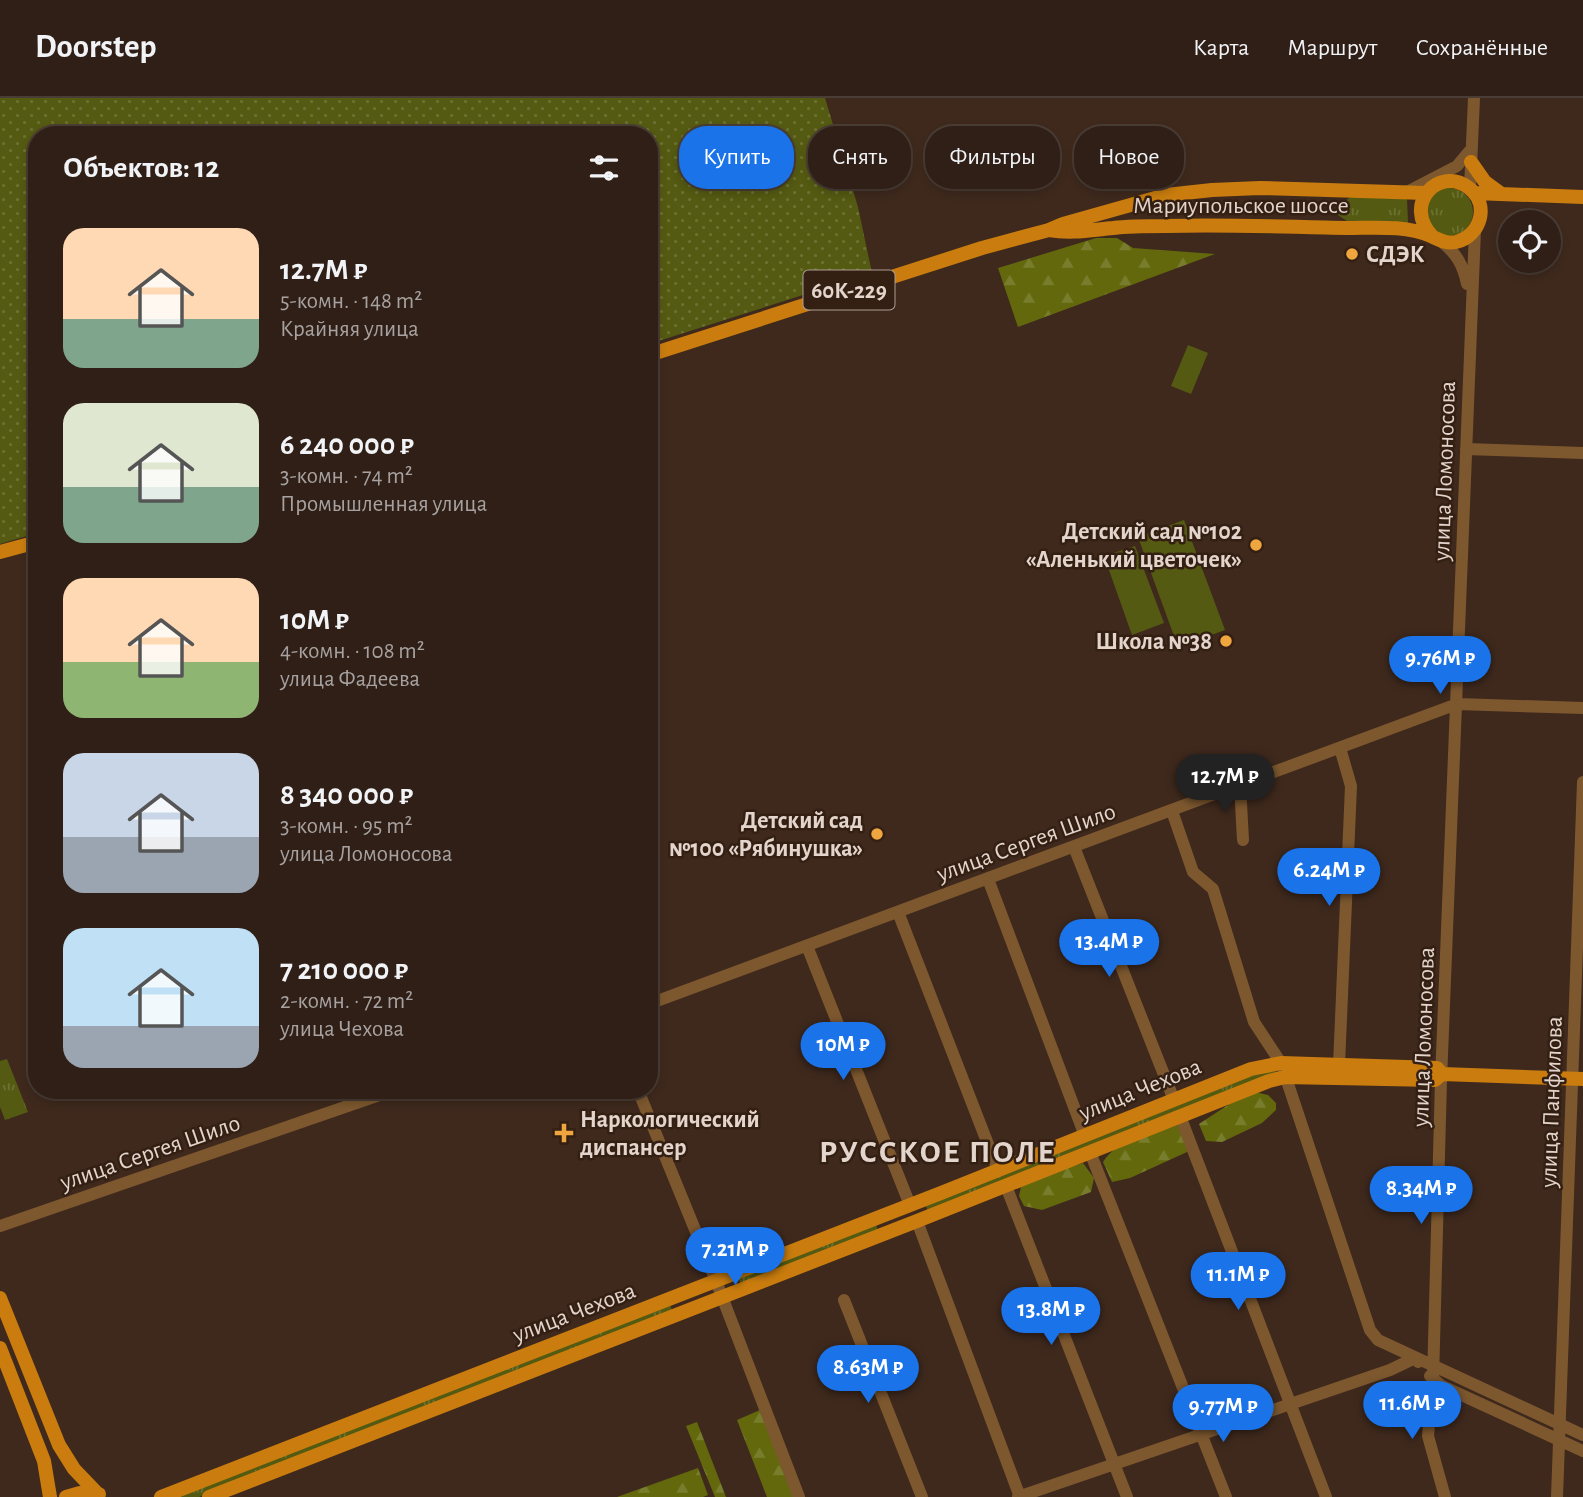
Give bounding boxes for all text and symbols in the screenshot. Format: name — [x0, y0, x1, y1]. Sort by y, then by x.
text: Doorstep — [35, 31, 157, 64]
text: Карта — [1193, 36, 1249, 60]
text: Маршрут — [1287, 36, 1377, 60]
text: Сохранённые — [1415, 36, 1548, 60]
chip: Купить — [679, 126, 794, 189]
chip: Снять — [808, 126, 911, 189]
chip: Фильтры — [925, 126, 1060, 189]
chip: Новое — [1074, 126, 1184, 189]
icon: filters — [585, 149, 623, 187]
text: Объектов: 12 — [63, 153, 219, 183]
street label: Мариупольское шоссе — [1133, 194, 1349, 218]
map controls — [1498, 210, 1561, 273]
button: locate — [1498, 210, 1561, 273]
place label: СДЭК — [1366, 243, 1425, 267]
marker: СДЭК — [1344, 246, 1360, 262]
text: 12.7M ₽ — [280, 255, 367, 285]
icon: home — [119, 256, 203, 340]
road number: 60К-229 — [804, 270, 894, 309]
text: 5-комн. · 148 m² — [280, 290, 422, 313]
text: Крайняя улица — [280, 318, 419, 341]
street label: улица Ломоносова — [1430, 381, 1460, 562]
text: 6 240 000 ₽ — [280, 430, 414, 460]
icon: home — [119, 431, 203, 515]
text: 3-комн. · 74 m² — [280, 465, 413, 488]
text: Промышленная улица — [280, 493, 487, 516]
place label: Детский сад №102 «Аленький цветочек» — [1026, 520, 1242, 572]
marker: Детский сад №102 «Аленький цветочек» — [1248, 537, 1264, 553]
text: 10M ₽ — [280, 605, 349, 635]
icon: home — [119, 606, 203, 690]
place label: Школа №38 — [1095, 630, 1212, 654]
marker: Школа №38 — [1218, 633, 1234, 649]
pin: 9.76M ₽ — [1375, 636, 1505, 696]
text: 4-комн. · 108 m² — [280, 640, 425, 663]
text: 9.76M ₽ — [1405, 647, 1475, 670]
text: улица Фадеева — [280, 668, 420, 691]
pin: 12.7M ₽ — [1160, 754, 1290, 814]
text: 12.7M ₽ — [1192, 765, 1258, 788]
text: 8 340 000 ₽ — [280, 780, 413, 810]
icon: home — [119, 781, 203, 865]
street label: улица Сергея Шило — [933, 799, 1119, 887]
place label: Детский сад №100 «Рябинушка» — [669, 809, 863, 861]
text: 3-комн. · 95 m² — [280, 815, 413, 838]
marker: Детский сад №100 «Рябинушка» — [869, 826, 885, 842]
text: улица Ломоносова — [280, 843, 453, 866]
pin: 6.24M ₽ — [1264, 848, 1394, 908]
text: 6.24M ₽ — [1293, 859, 1365, 882]
pin: 13.4M ₽ — [1044, 920, 1174, 979]
text: 13.4M ₽ — [1075, 930, 1143, 953]
street label: улица Ломоносова — [1409, 947, 1439, 1128]
text: 7 210 000 ₽ — [280, 955, 408, 985]
icon: home — [119, 956, 203, 1040]
text: 2-комн. · 72 m² — [280, 990, 413, 1013]
street label: улица Панфилова — [1537, 1016, 1567, 1189]
text: улица Чехова — [280, 1018, 404, 1041]
pin: 10M ₽ — [794, 1023, 892, 1082]
text: 10M ₽ — [817, 1033, 869, 1056]
street label: улица Чехова — [1075, 1055, 1205, 1126]
place label: Наркологический диспансер — [580, 1108, 760, 1160]
street label: улица Сергея Шило — [56, 1111, 243, 1195]
marker: Наркологический диспансер — [554, 1123, 574, 1143]
district label: РУССКОЕ ПОЛЕ — [819, 1136, 1057, 1168]
pin: 8.34M ₽ — [1356, 1166, 1486, 1226]
text: 8.34M ₽ — [1386, 1177, 1456, 1200]
pin: 7.21M ₽ — [670, 1228, 800, 1287]
text: 7.21M ₽ — [702, 1238, 768, 1261]
pin: 11.1M ₽ — [1173, 1252, 1303, 1312]
text: 11.1M ₽ — [1207, 1263, 1269, 1286]
street label: улица Чехова — [509, 1279, 639, 1348]
pin: 13.8M ₽ — [986, 1288, 1116, 1347]
text: 13.8M ₽ — [1017, 1298, 1085, 1321]
pin: 8.63M ₽ — [803, 1346, 933, 1405]
text: 8.63M ₽ — [833, 1356, 903, 1379]
pin: 11.6M ₽ — [1347, 1382, 1477, 1441]
pin: 9.77M ₽ — [1158, 1384, 1288, 1444]
text: 11.6M ₽ — [1379, 1392, 1445, 1415]
text: 9.77M ₽ — [1189, 1395, 1257, 1418]

